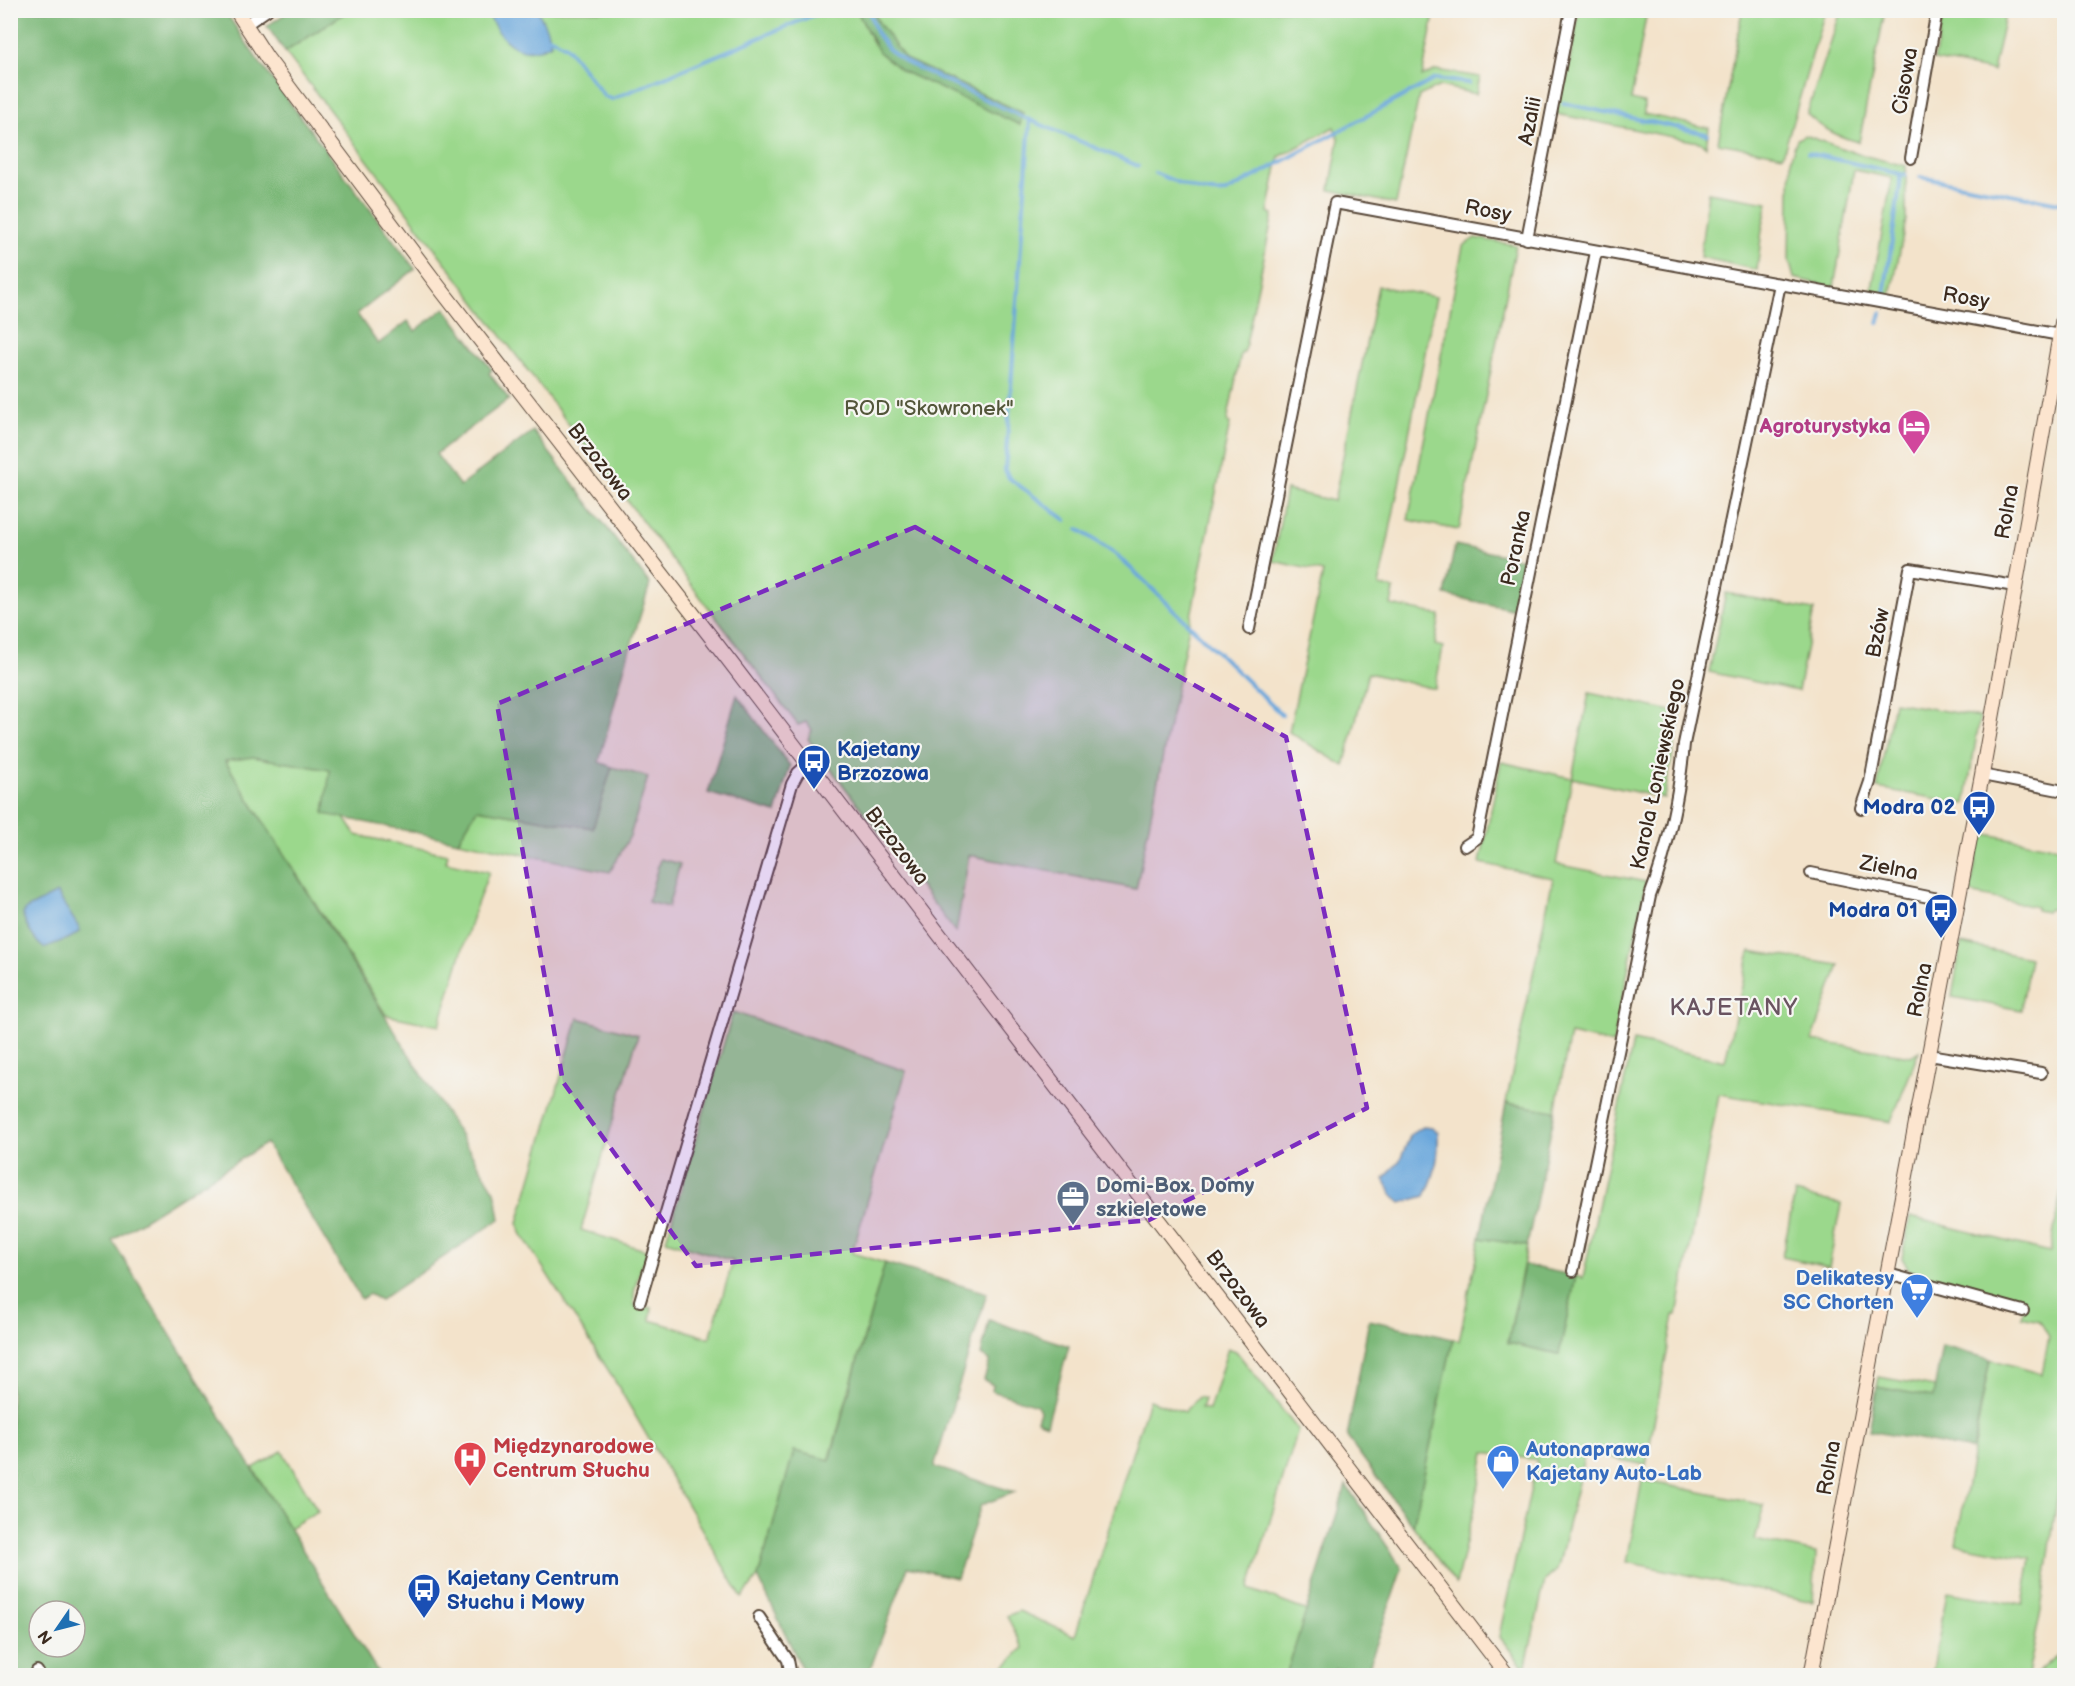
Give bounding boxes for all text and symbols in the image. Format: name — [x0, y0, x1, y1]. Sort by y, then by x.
street label: Cisowa — [1887, 45, 1923, 117]
street label: Azalii — [1513, 95, 1547, 147]
street label: Rosy — [1463, 194, 1514, 228]
street label: Rosy — [1941, 282, 1992, 314]
park label: ROD "Skowronek" — [844, 396, 1014, 421]
hotel icon: Agroturystyka — [1896, 408, 1932, 455]
place label: Agroturystyka — [1759, 414, 1891, 439]
street label: Brzozowa — [562, 418, 638, 506]
street label: Rolna — [1990, 483, 2024, 541]
street label: Poranka — [1496, 508, 1536, 588]
street label: Bzów — [1861, 606, 1895, 660]
street label: Karola Łoniewskiego — [1625, 676, 1691, 872]
place label: Kajetany Brzozowa — [837, 737, 929, 786]
bus stop icon: Kajetany Brzozowa — [796, 743, 832, 790]
bus stop icon: Modra 02 — [1961, 789, 1997, 836]
place label: Modra 02 — [1862, 795, 1956, 820]
street label: Brzozowa — [860, 802, 934, 890]
street label: Zielna — [1857, 850, 1920, 886]
bus stop icon: Modra 01 — [1923, 892, 1959, 939]
place label: Modra 01 — [1828, 898, 1918, 923]
street label: Rolna — [1902, 960, 1938, 1020]
district label: KAJETANY — [1669, 993, 1799, 1022]
place label: Domi-Box. Domy szkieletowe — [1096, 1173, 1255, 1222]
office icon: Domi-Box. Domy szkieletowe — [1055, 1179, 1091, 1226]
street label: Brzozowa — [1201, 1245, 1275, 1333]
place label: Delikatesy SC Chorten — [1783, 1266, 1894, 1315]
supermarket icon: Delikatesy SC Chorten — [1899, 1272, 1935, 1319]
place label: Międzynarodowe Centrum Słuchu — [493, 1434, 654, 1483]
place label: Autonaprawa Kajetany Auto-Lab — [1525, 1437, 1702, 1486]
street label: Rolna — [1812, 1439, 1846, 1497]
hospital icon: Międzynarodowe Centrum Słuchu — [452, 1440, 488, 1487]
shop icon: Autonaprawa Kajetany Auto-Lab — [1485, 1443, 1521, 1490]
place label: Kajetany Centrum Słuchu i Mowy — [447, 1566, 619, 1615]
bus stop icon: Kajetany Centrum Słuchu i Mowy — [406, 1572, 442, 1619]
north arrow — [27, 1599, 87, 1659]
text: N — [35, 1626, 57, 1647]

